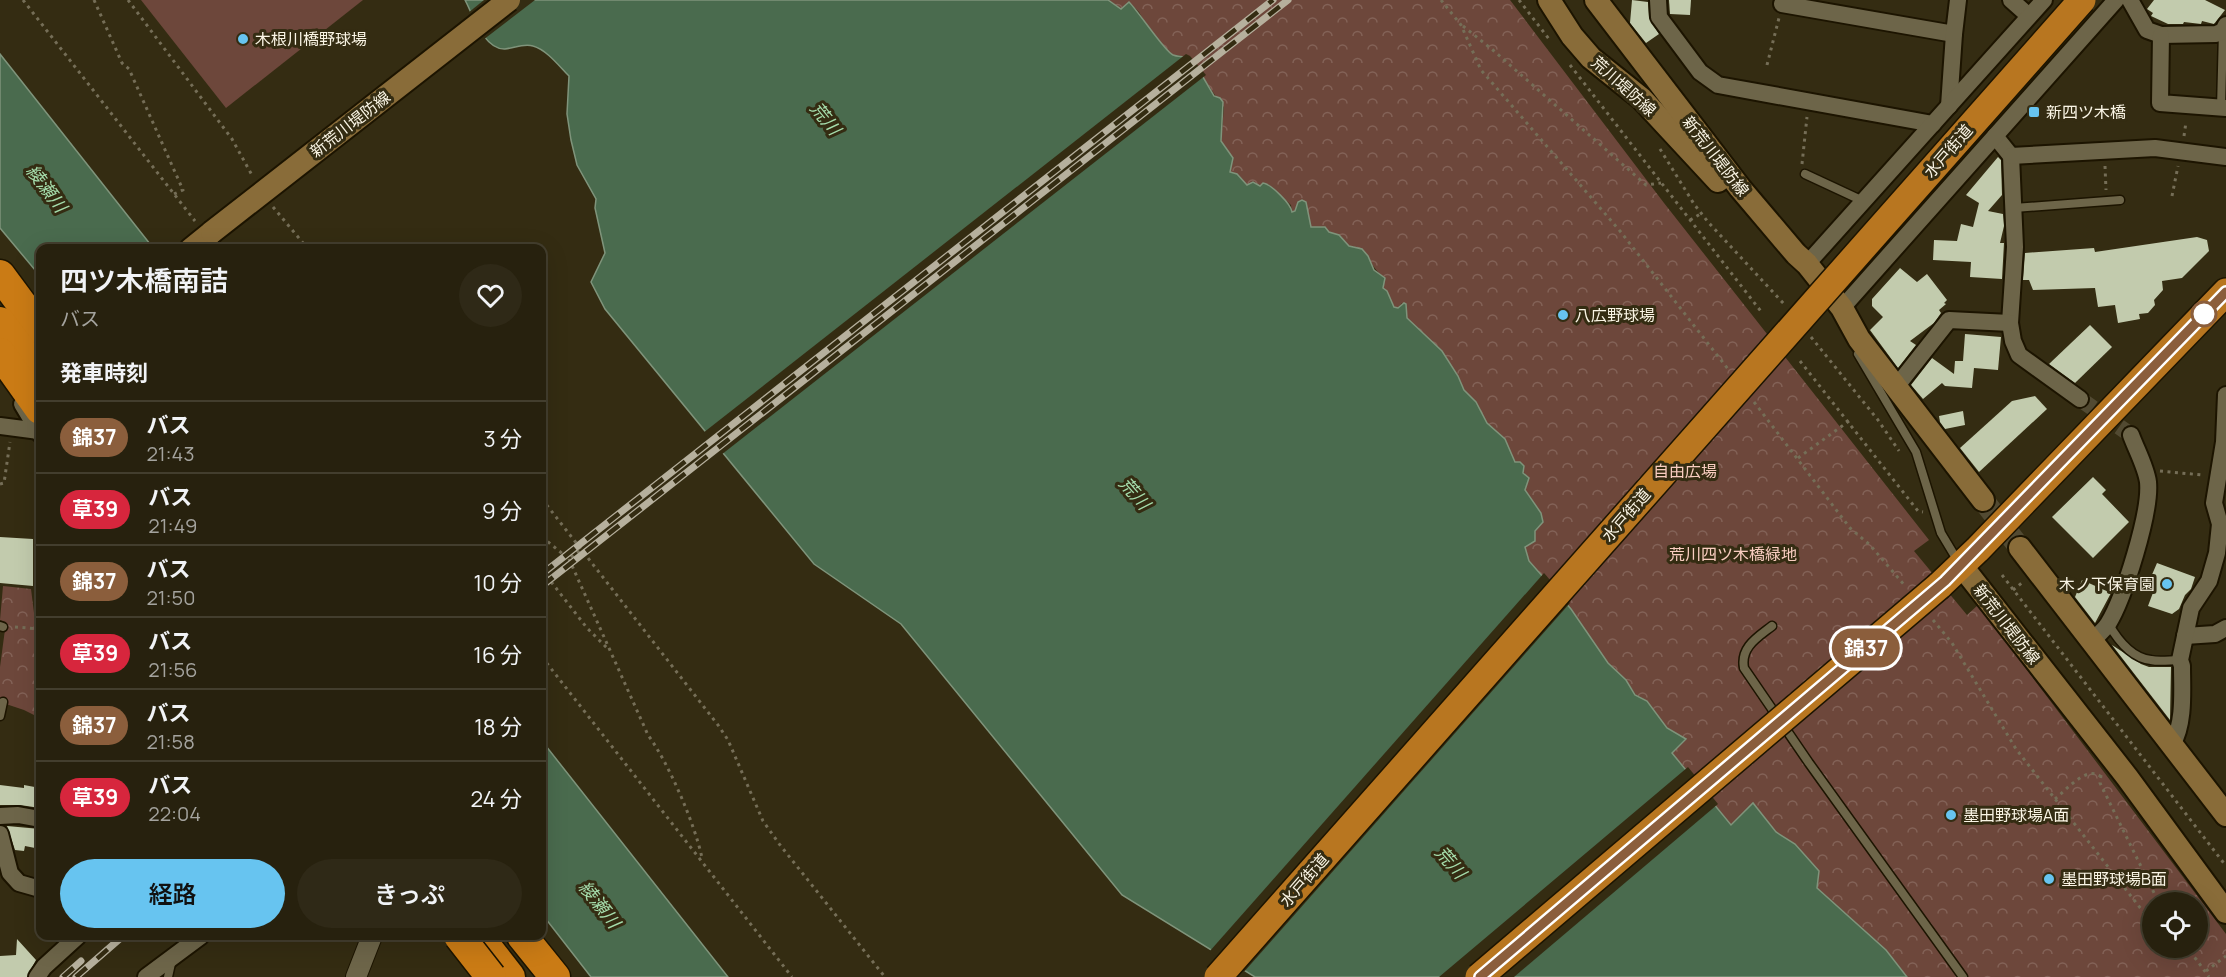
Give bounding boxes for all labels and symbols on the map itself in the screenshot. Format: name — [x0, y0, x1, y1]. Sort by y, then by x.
place label: 木根川橋野球場 — [255, 28, 367, 50]
marker: 木根川橋野球場 — [236, 32, 250, 46]
street label: 荒川堤防線 — [1587, 51, 1661, 121]
street label: 新荒川堤防線 — [305, 86, 395, 162]
water label: 荒川 — [805, 96, 848, 141]
place label: 新四ツ木橋 — [2046, 101, 2126, 123]
marker: 新四ツ木橋 — [2027, 105, 2041, 119]
street label: 新荒川堤防線 — [1678, 111, 1754, 201]
street label: 水戸街道 — [1919, 120, 1977, 182]
water label: 綾瀬川 — [21, 159, 74, 218]
unlabelled marker — [2191, 301, 2217, 327]
place label: 八広野球場 — [1575, 304, 1655, 326]
marker: 八広野球場 — [1556, 308, 1570, 322]
park label: 自由広場 — [1653, 460, 1717, 482]
water label: 荒川 — [1114, 472, 1157, 516]
street label: 水戸街道 — [1597, 484, 1655, 546]
park label: 荒川四ツ木橋緑地 — [1669, 543, 1797, 565]
place label: 木ノ下保育園 — [2059, 573, 2155, 595]
marker: 木ノ下保育園 — [2160, 577, 2174, 591]
street label: 新荒川堤防線 — [1969, 579, 2045, 669]
line badge: 錦37 — [1832, 628, 1900, 668]
place label: 墨田野球場A面 — [1963, 804, 2069, 826]
marker: 墨田野球場A面 — [1944, 808, 1958, 822]
water label: 荒川 — [1430, 841, 1473, 885]
street label: 水戸街道 — [1275, 849, 1333, 911]
place label: 墨田野球場B面 — [2061, 868, 2167, 890]
marker: 墨田野球場B面 — [2042, 872, 2056, 886]
water label: 綾瀬川 — [574, 875, 627, 934]

